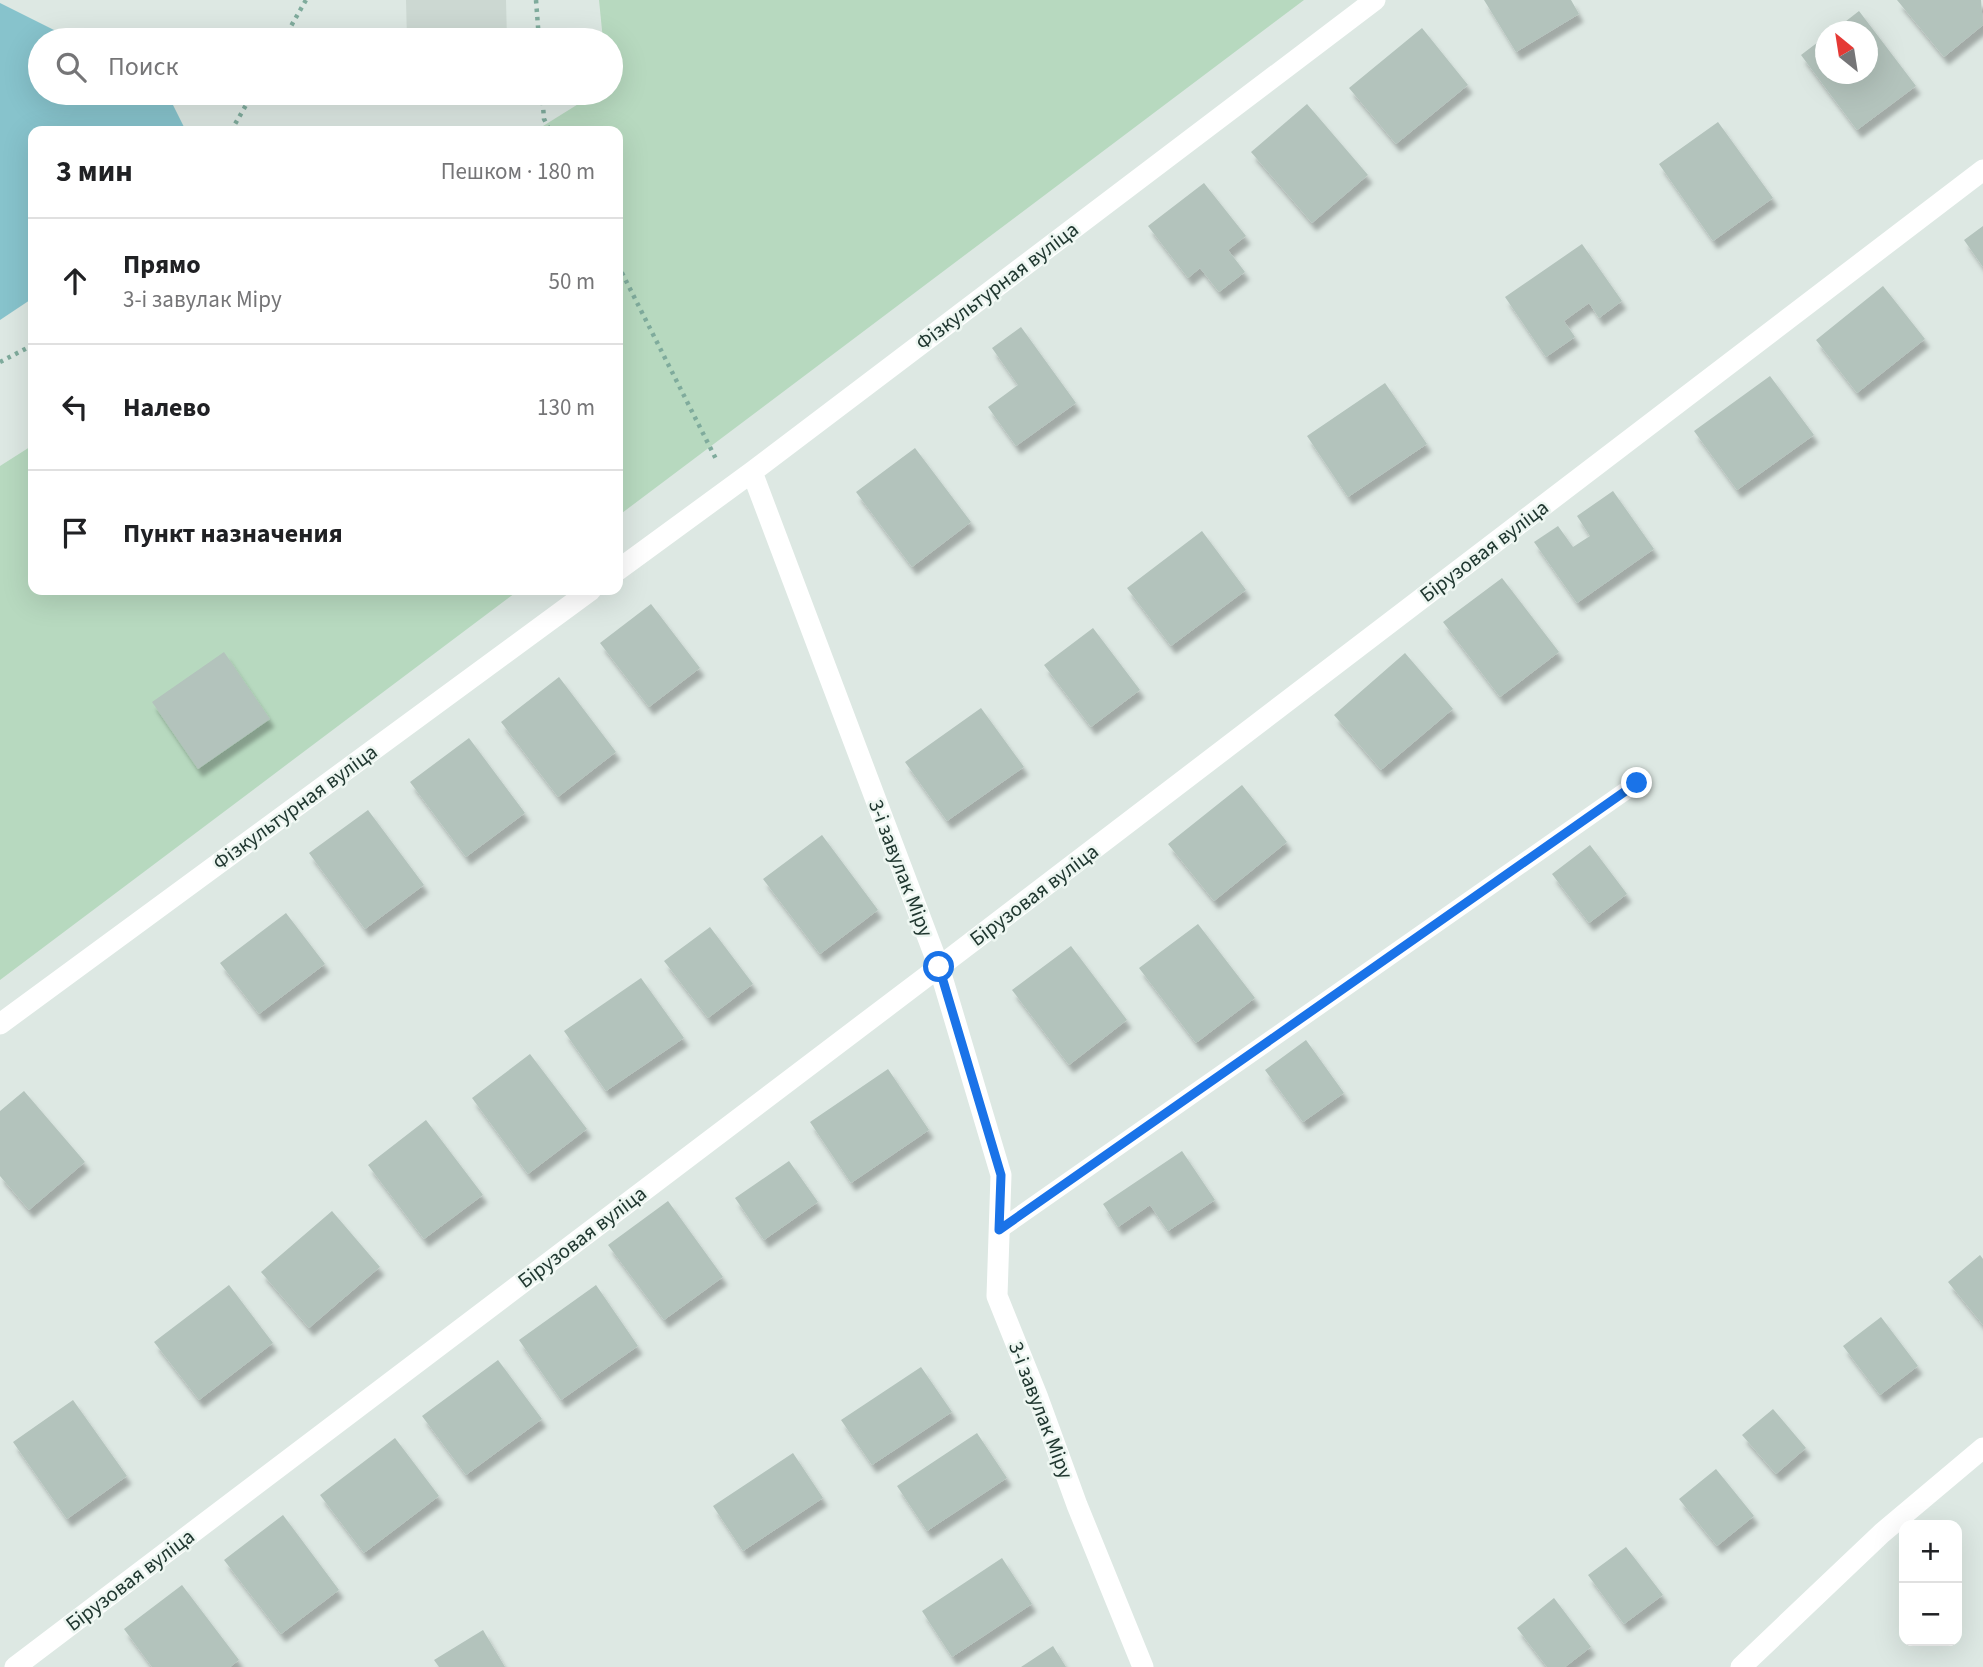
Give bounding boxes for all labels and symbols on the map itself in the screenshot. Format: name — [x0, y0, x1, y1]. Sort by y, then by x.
north arrow — [1815, 21, 1878, 84]
street label: Фізкультурная вуліца — [909, 215, 1085, 357]
street label: Бірузовая вуліца — [1413, 492, 1555, 610]
street label: Фізкультурная вуліца — [206, 737, 384, 877]
route end — [1621, 767, 1652, 798]
street label: 3-і завулак Міру — [861, 795, 941, 941]
street label: Бірузовая вуліца — [963, 836, 1105, 954]
route start — [923, 951, 954, 982]
street label: Бірузовая вуліца — [511, 1178, 653, 1296]
street label: 3-і завулак Міру — [1001, 1337, 1081, 1483]
street label: Бірузовая вуліца — [59, 1521, 201, 1639]

